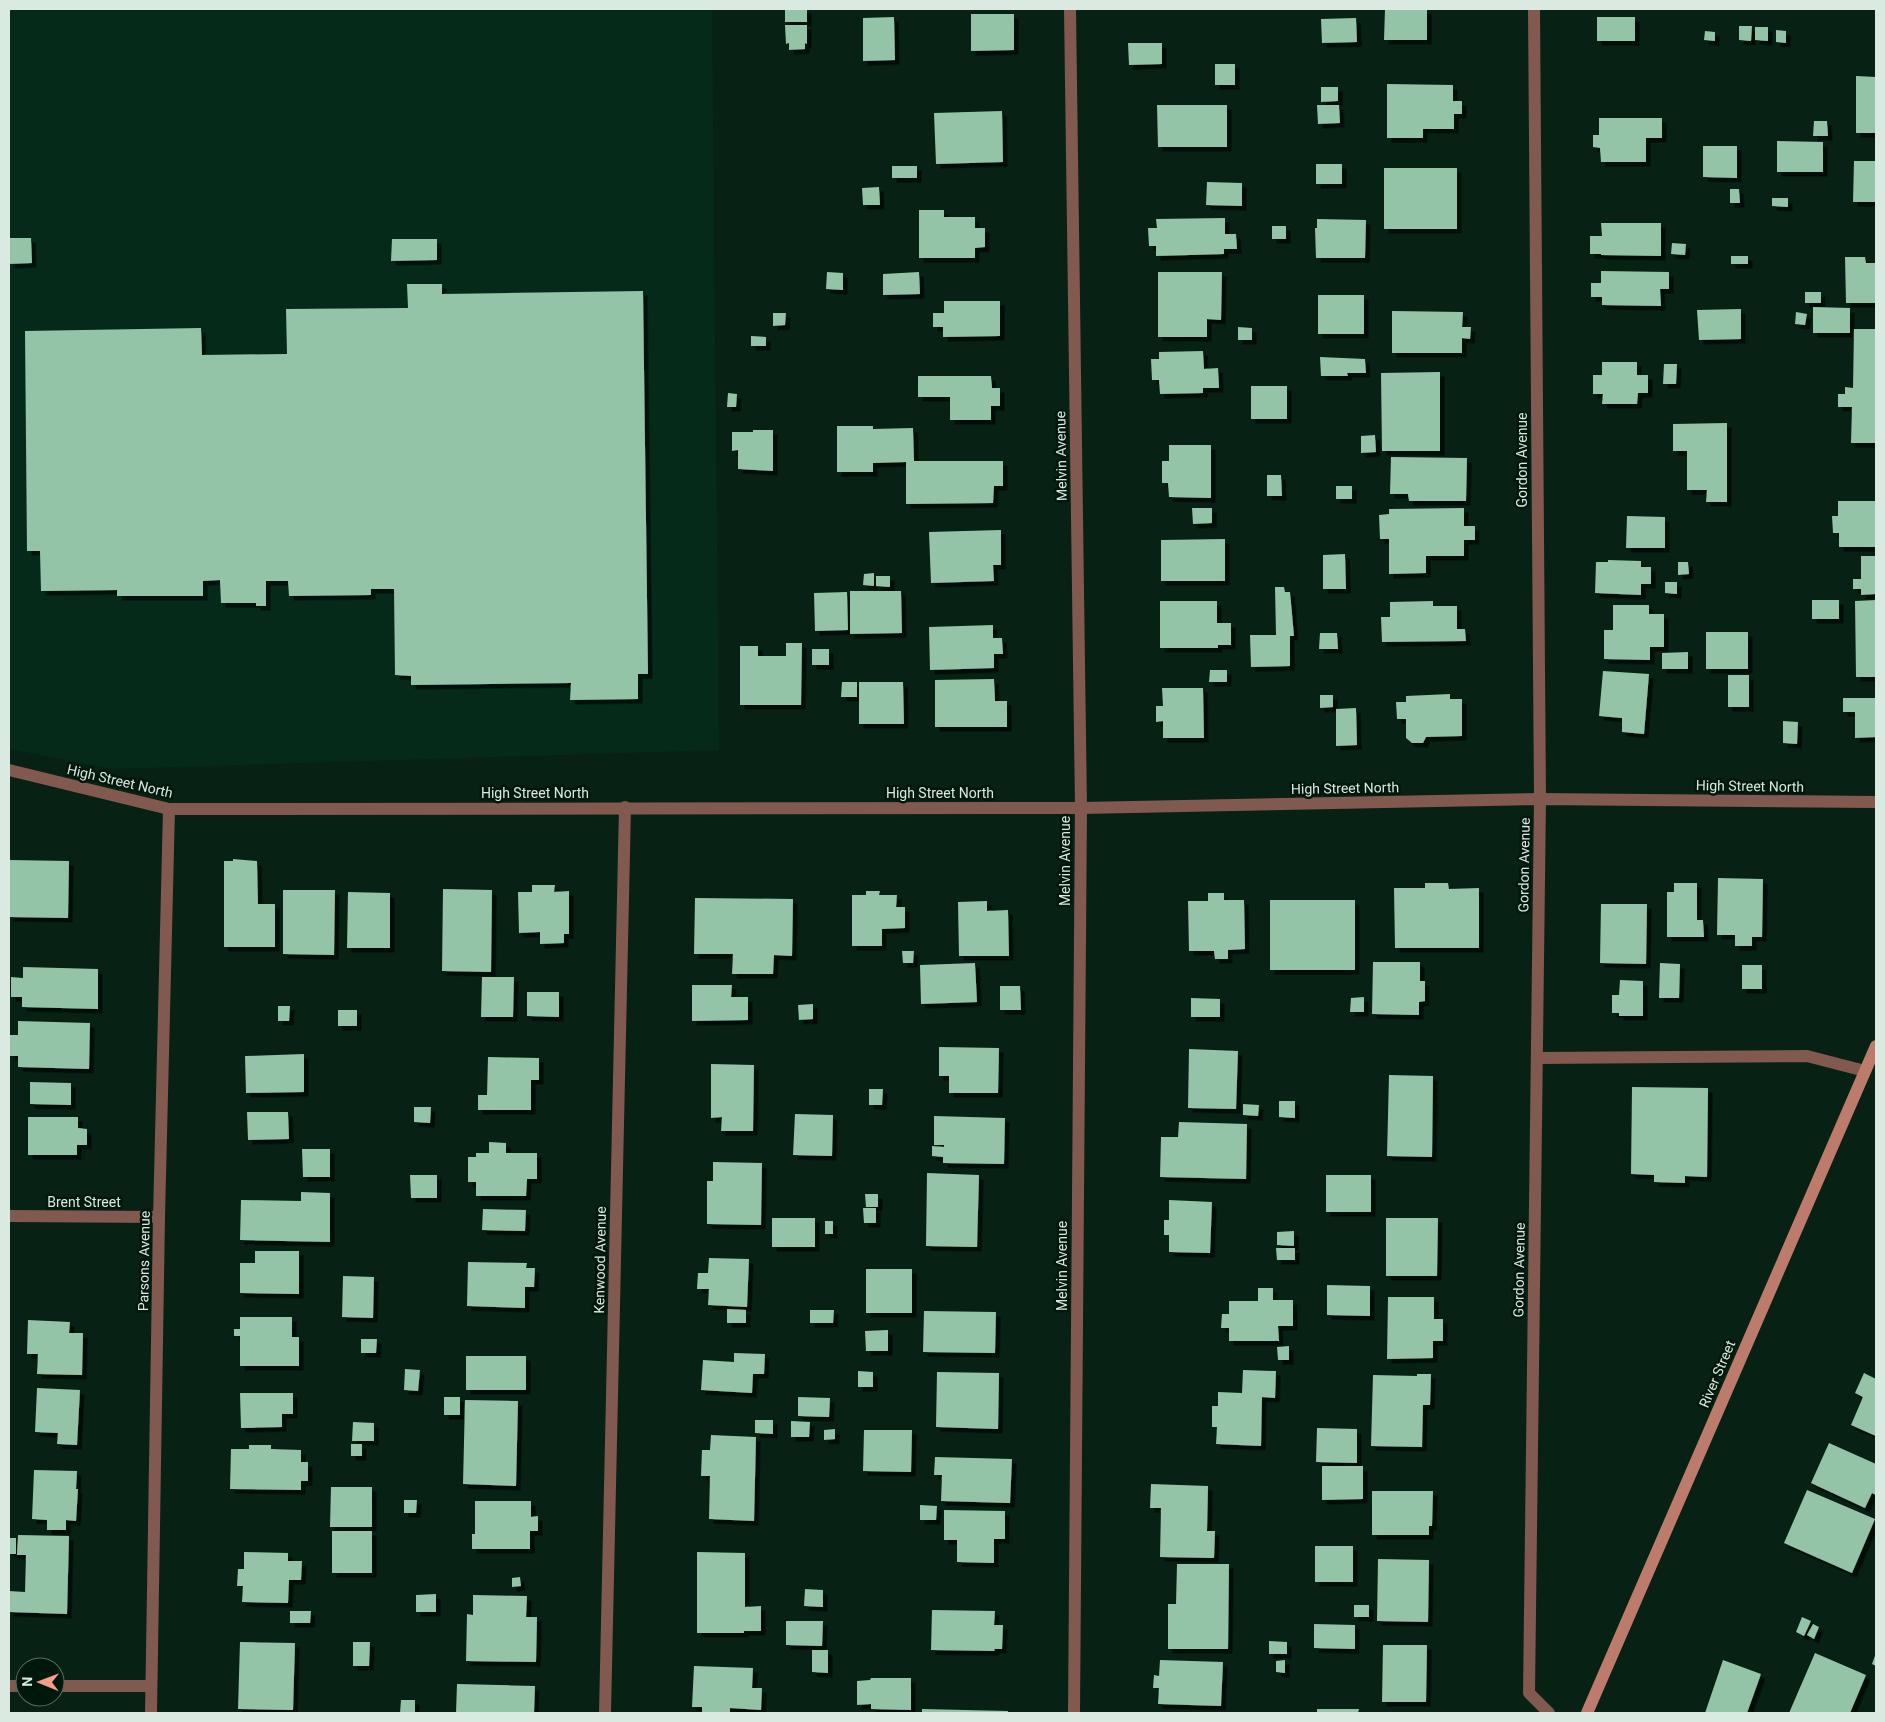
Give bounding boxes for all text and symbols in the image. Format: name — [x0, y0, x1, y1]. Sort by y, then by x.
street label: Melvin Avenue — [1052, 411, 1070, 501]
street label: Gordon Avenue — [1514, 413, 1530, 508]
street label: High Street North — [65, 761, 175, 801]
street label: High Street North — [1696, 777, 1804, 795]
street label: High Street North — [1291, 779, 1399, 797]
street label: High Street North — [481, 785, 589, 801]
street label: High Street North — [886, 785, 994, 801]
street label: Melvin Avenue — [1057, 816, 1073, 906]
street label: Gordon Avenue — [1515, 817, 1533, 913]
street label: Brent Street — [47, 1194, 121, 1210]
street label: Kenwood Avenue — [591, 1206, 609, 1314]
street label: Parsons Avenue — [135, 1211, 153, 1311]
street label: Melvin Avenue — [1054, 1221, 1070, 1311]
street label: Gordon Avenue — [1510, 1222, 1528, 1318]
street label: River Street — [1696, 1338, 1738, 1410]
north arrow — [15, 1657, 65, 1707]
text: N — [19, 1677, 35, 1687]

